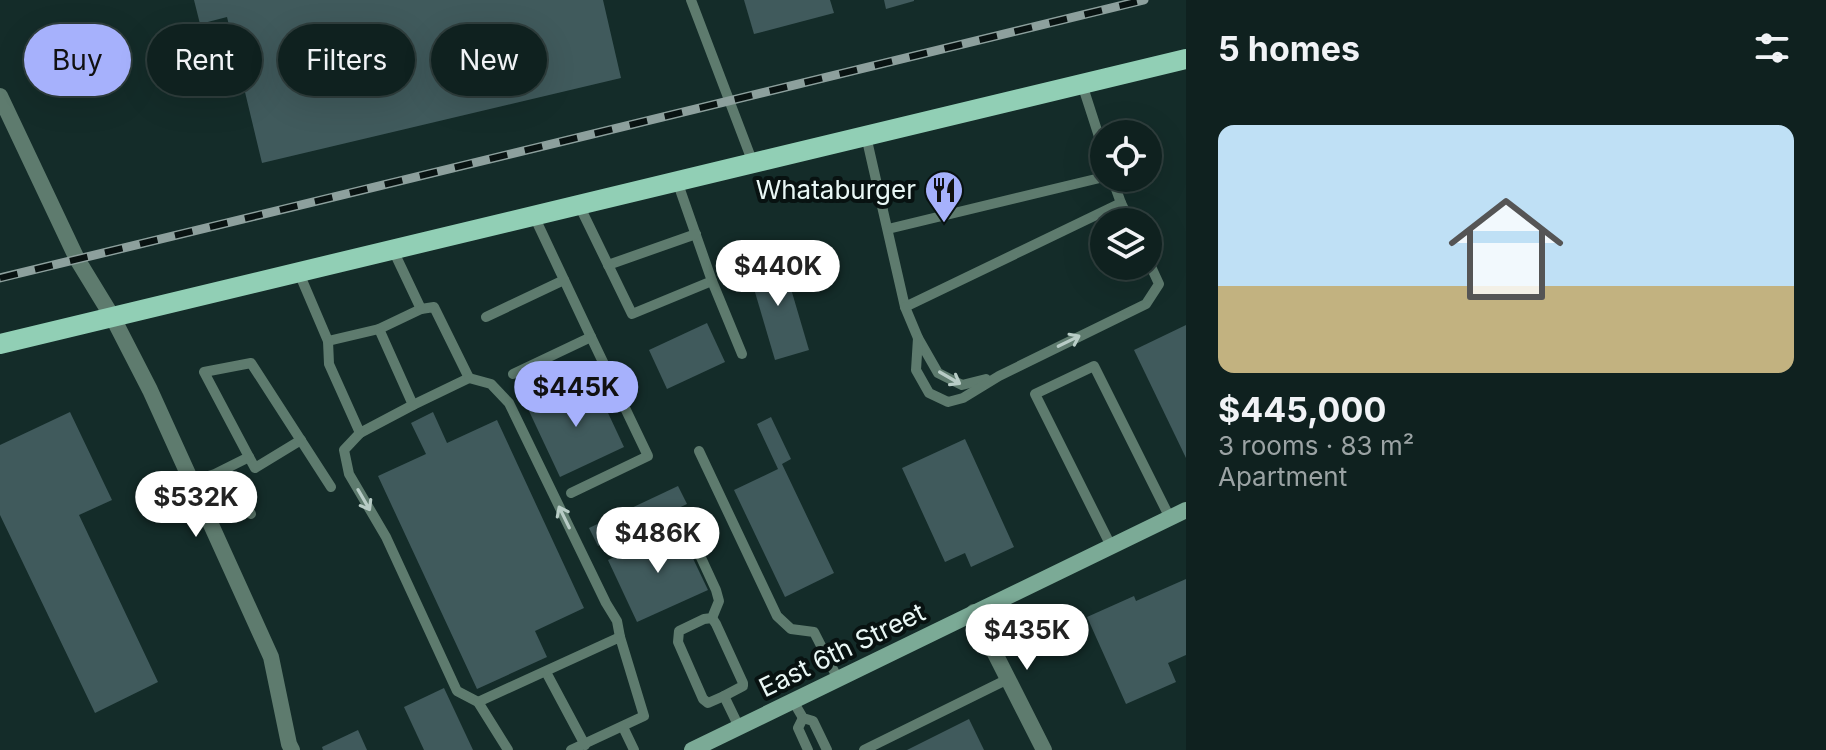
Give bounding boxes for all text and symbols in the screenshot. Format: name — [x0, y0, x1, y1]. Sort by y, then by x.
chip: Buy — [24, 24, 131, 96]
chip: Rent — [147, 24, 262, 96]
chip: Filters — [278, 24, 415, 96]
chip: New — [431, 24, 547, 96]
icon: filters — [1750, 26, 1794, 70]
text: 5 homes — [1218, 28, 1360, 69]
map controls — [1090, 120, 1162, 280]
button: locate — [1090, 120, 1162, 192]
restaurant icon: Whataburger — [923, 169, 965, 224]
place label: Whataburger — [756, 174, 916, 205]
icon: home — [1434, 177, 1578, 321]
button: layers — [1090, 208, 1162, 280]
pin: $440K — [722, 240, 834, 308]
text: $440K — [734, 250, 822, 281]
one-way arrow — [1057, 333, 1081, 349]
pin: $445K — [520, 361, 632, 429]
text: $445K — [532, 371, 620, 402]
one-way arrow — [937, 371, 961, 386]
text: $445,000 — [1218, 389, 1386, 430]
text: 3 rooms · 83 m² — [1218, 430, 1414, 461]
text: Apartment — [1218, 461, 1347, 492]
pin: $532K — [140, 471, 252, 539]
text: $532K — [153, 481, 239, 512]
one-way arrow — [356, 488, 372, 511]
one-way arrow — [556, 505, 571, 529]
pin: $486K — [602, 507, 714, 575]
text: $486K — [614, 517, 702, 548]
street label: East 6th Street — [754, 596, 930, 703]
pin: $435K — [971, 604, 1083, 672]
text: $435K — [984, 614, 1070, 645]

